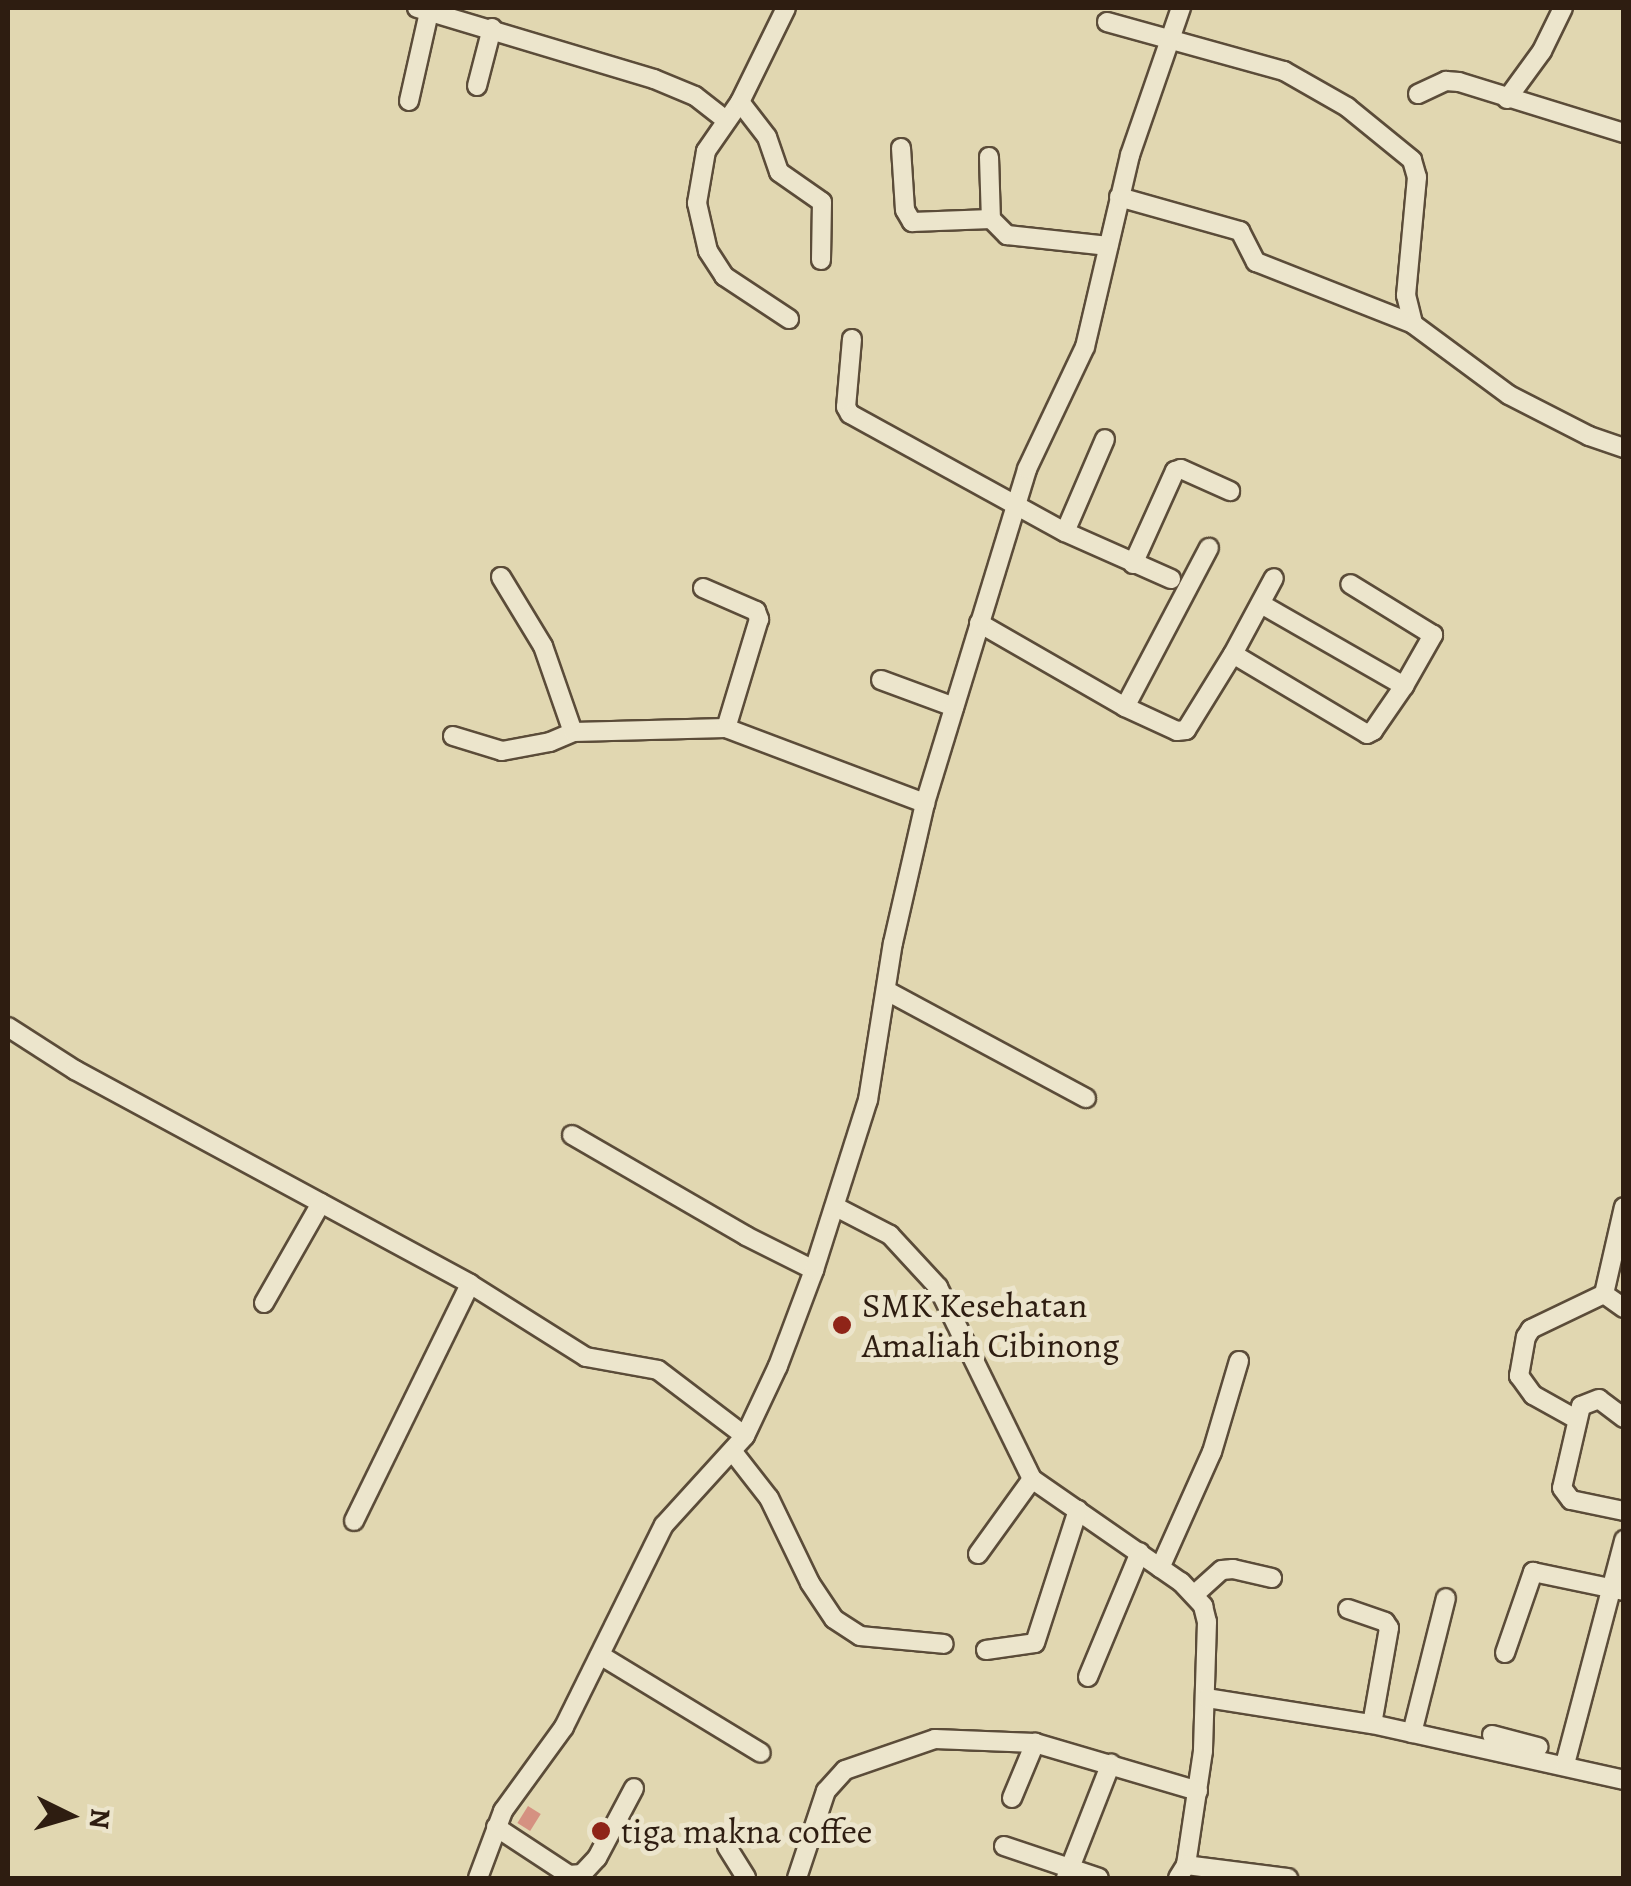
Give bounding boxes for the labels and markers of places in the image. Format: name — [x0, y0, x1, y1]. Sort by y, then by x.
place label: SMK Kesehatan Amaliah Cibinong — [862, 1284, 1120, 1366]
marker: SMK Kesehatan Amaliah Cibinong — [831, 1314, 853, 1336]
place label: tiga makna coffee — [621, 1810, 873, 1852]
marker: tiga makna coffee — [590, 1820, 612, 1842]

